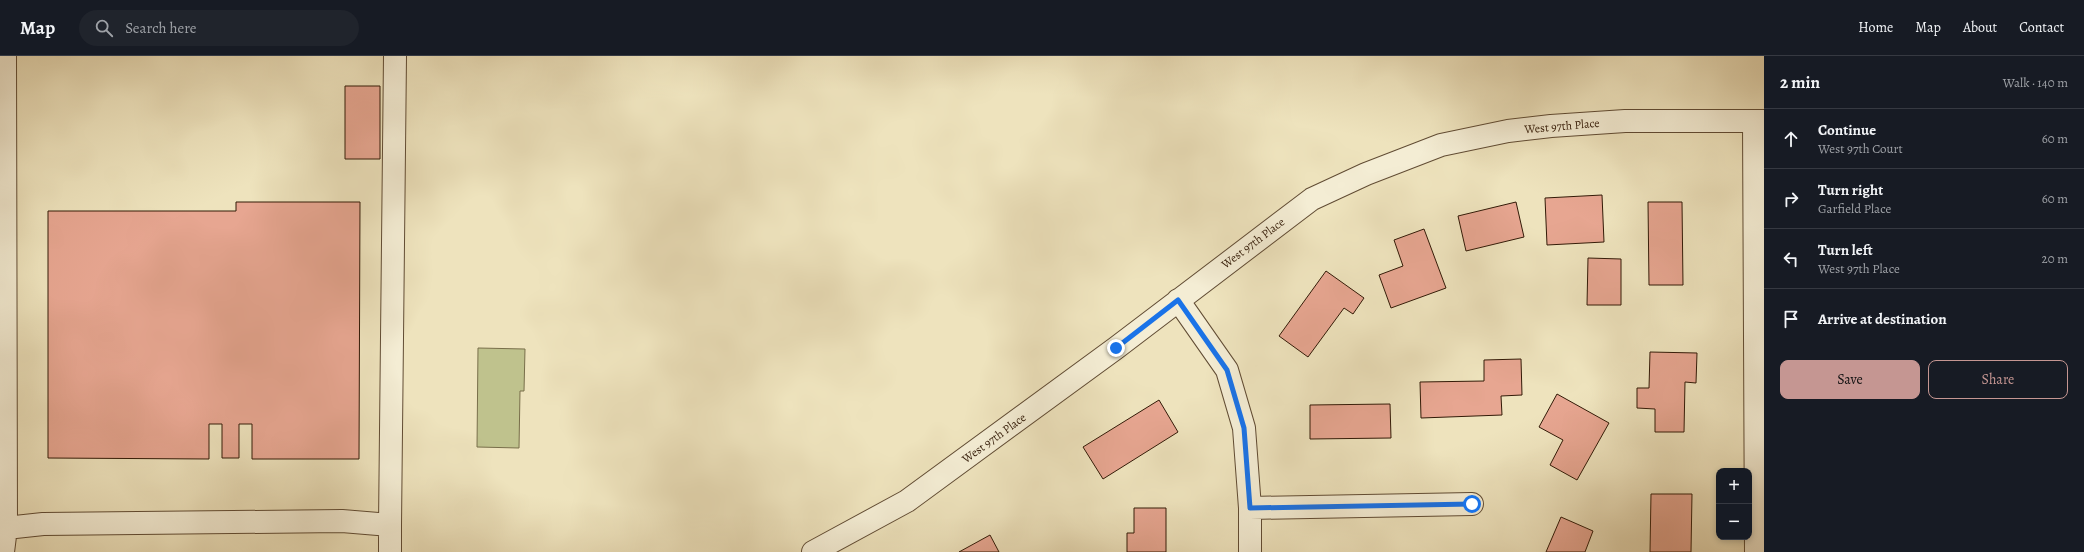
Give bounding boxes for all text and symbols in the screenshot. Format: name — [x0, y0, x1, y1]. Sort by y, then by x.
search box — [79, 10, 359, 46]
text: Map — [20, 15, 55, 41]
icon: search — [93, 17, 115, 39]
text: Search here — [125, 18, 197, 38]
text: Home — [1858, 18, 1893, 37]
text: Map — [1915, 18, 1941, 37]
text: About — [1963, 18, 1997, 37]
text: Contact — [2019, 18, 2064, 37]
text: 2 min — [1780, 71, 1820, 94]
text: Walk · 140 m — [2003, 74, 2068, 91]
street label: West 97th Place — [1523, 115, 1600, 137]
text: Continue — [1818, 120, 1876, 140]
icon: ahead — [1780, 128, 1802, 150]
text: 60 m — [2042, 130, 2068, 147]
text: West 97th Court — [1818, 140, 1903, 157]
text: Turn right — [1818, 180, 1883, 200]
icon: right — [1780, 188, 1802, 210]
text: 60 m — [2042, 190, 2068, 207]
text: Garfield Place — [1818, 200, 1891, 217]
street label: West 97th Place — [1217, 214, 1288, 273]
text: Turn left — [1818, 240, 1873, 260]
icon: left — [1780, 248, 1802, 270]
text: 20 m — [2042, 250, 2068, 267]
text: West 97th Place — [1818, 260, 1900, 277]
icon: arrive — [1780, 308, 1802, 330]
text: Arrive at destination — [1818, 309, 1947, 329]
route end — [1107, 339, 1125, 357]
button: Save — [1780, 360, 1920, 399]
button: Share — [1928, 360, 2068, 399]
street label: West 97th Place — [958, 409, 1029, 467]
map controls — [1716, 468, 1752, 540]
button: + — [1716, 468, 1752, 504]
route start — [1463, 495, 1481, 513]
button: − — [1716, 504, 1752, 540]

